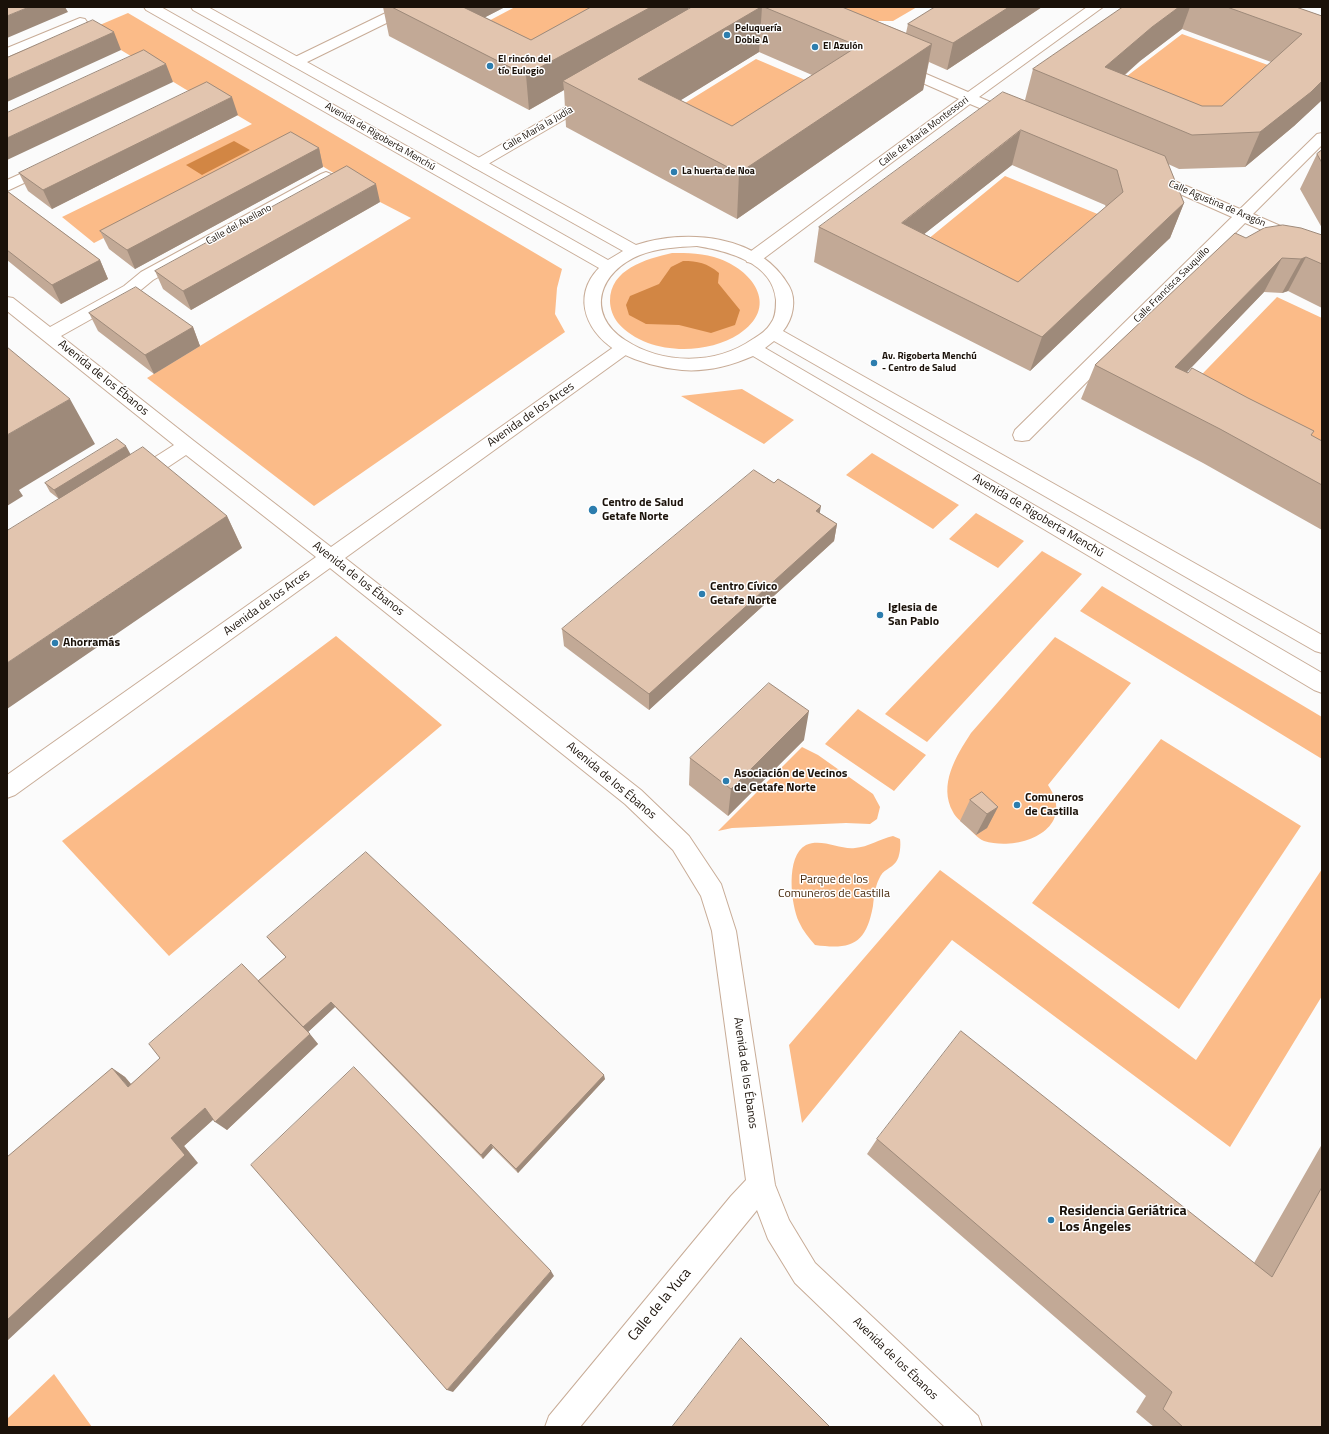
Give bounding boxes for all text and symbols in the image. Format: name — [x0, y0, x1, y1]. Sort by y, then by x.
place label: Peluquería Doble A — [735, 23, 782, 46]
marker: Peluquería Doble A — [722, 30, 732, 40]
place label: El Azulón — [823, 41, 863, 53]
marker: El Azulón — [810, 42, 820, 52]
place label: El rincón del tío Eulogio — [498, 54, 551, 78]
marker: El rincón del tío Eulogio — [485, 61, 495, 71]
street label: Calle de María Montessori — [877, 94, 971, 170]
street label: Avenida de Rigoberta Menchú — [323, 100, 437, 174]
street label: Calle María la Judía — [501, 104, 575, 154]
place label: La huerta de Noa — [682, 166, 755, 178]
marker: La huerta de Noa — [669, 167, 679, 177]
street label: Calle Agustina de Aragón — [1167, 178, 1267, 230]
street label: Calle del Avellano — [204, 202, 274, 248]
street label: Calle Francisca Sauquillo — [1132, 245, 1212, 325]
street label: Avenida de los Ébanos — [55, 337, 151, 419]
place label: Av. Rigoberta Menchú - Centro de Salud — [882, 351, 977, 374]
marker: Av. Rigoberta Menchú - Centro de Salud — [869, 358, 879, 368]
street label: Avenida de los Arces — [485, 380, 577, 450]
street label: Avenida de Rigoberta Menchú — [970, 471, 1106, 561]
place label: Centro de Salud Getafe Norte — [602, 496, 684, 524]
marker: Centro de Salud Getafe Norte — [587, 504, 599, 516]
street label: Avenida de los Ébanos — [309, 539, 407, 619]
street label: Avenida de los Arces — [221, 567, 313, 639]
place label: Centro Cívico Getafe Norte — [710, 580, 777, 608]
marker: Centro Cívico Getafe Norte — [697, 589, 707, 599]
place label: Iglesia de San Pablo — [888, 601, 939, 629]
marker: Iglesia de San Pablo — [875, 610, 885, 620]
place label: Ahorramás — [63, 636, 120, 650]
marker: Ahorramás — [50, 638, 60, 648]
street label: Avenida de los Ébanos — [563, 739, 659, 823]
place label: Asociación de Vecinos de Getafe Norte — [734, 767, 847, 795]
marker: Asociación de Vecinos de Getafe Norte — [721, 776, 731, 786]
place label: Comuneros de Castilla — [1025, 791, 1084, 819]
marker: Comuneros de Castilla — [1012, 800, 1022, 810]
park label: Parque de los Comuneros de Castilla — [778, 873, 890, 901]
street label: Avenida de los Ébanos — [730, 1016, 760, 1130]
place label: Residencia Geriátrica Los Ángeles — [1059, 1204, 1187, 1236]
marker: Residencia Geriátrica Los Ángeles — [1046, 1215, 1056, 1225]
street label: Calle de la Yuca — [625, 1265, 695, 1345]
street label: Avenida de los Ébanos — [850, 1315, 940, 1403]

